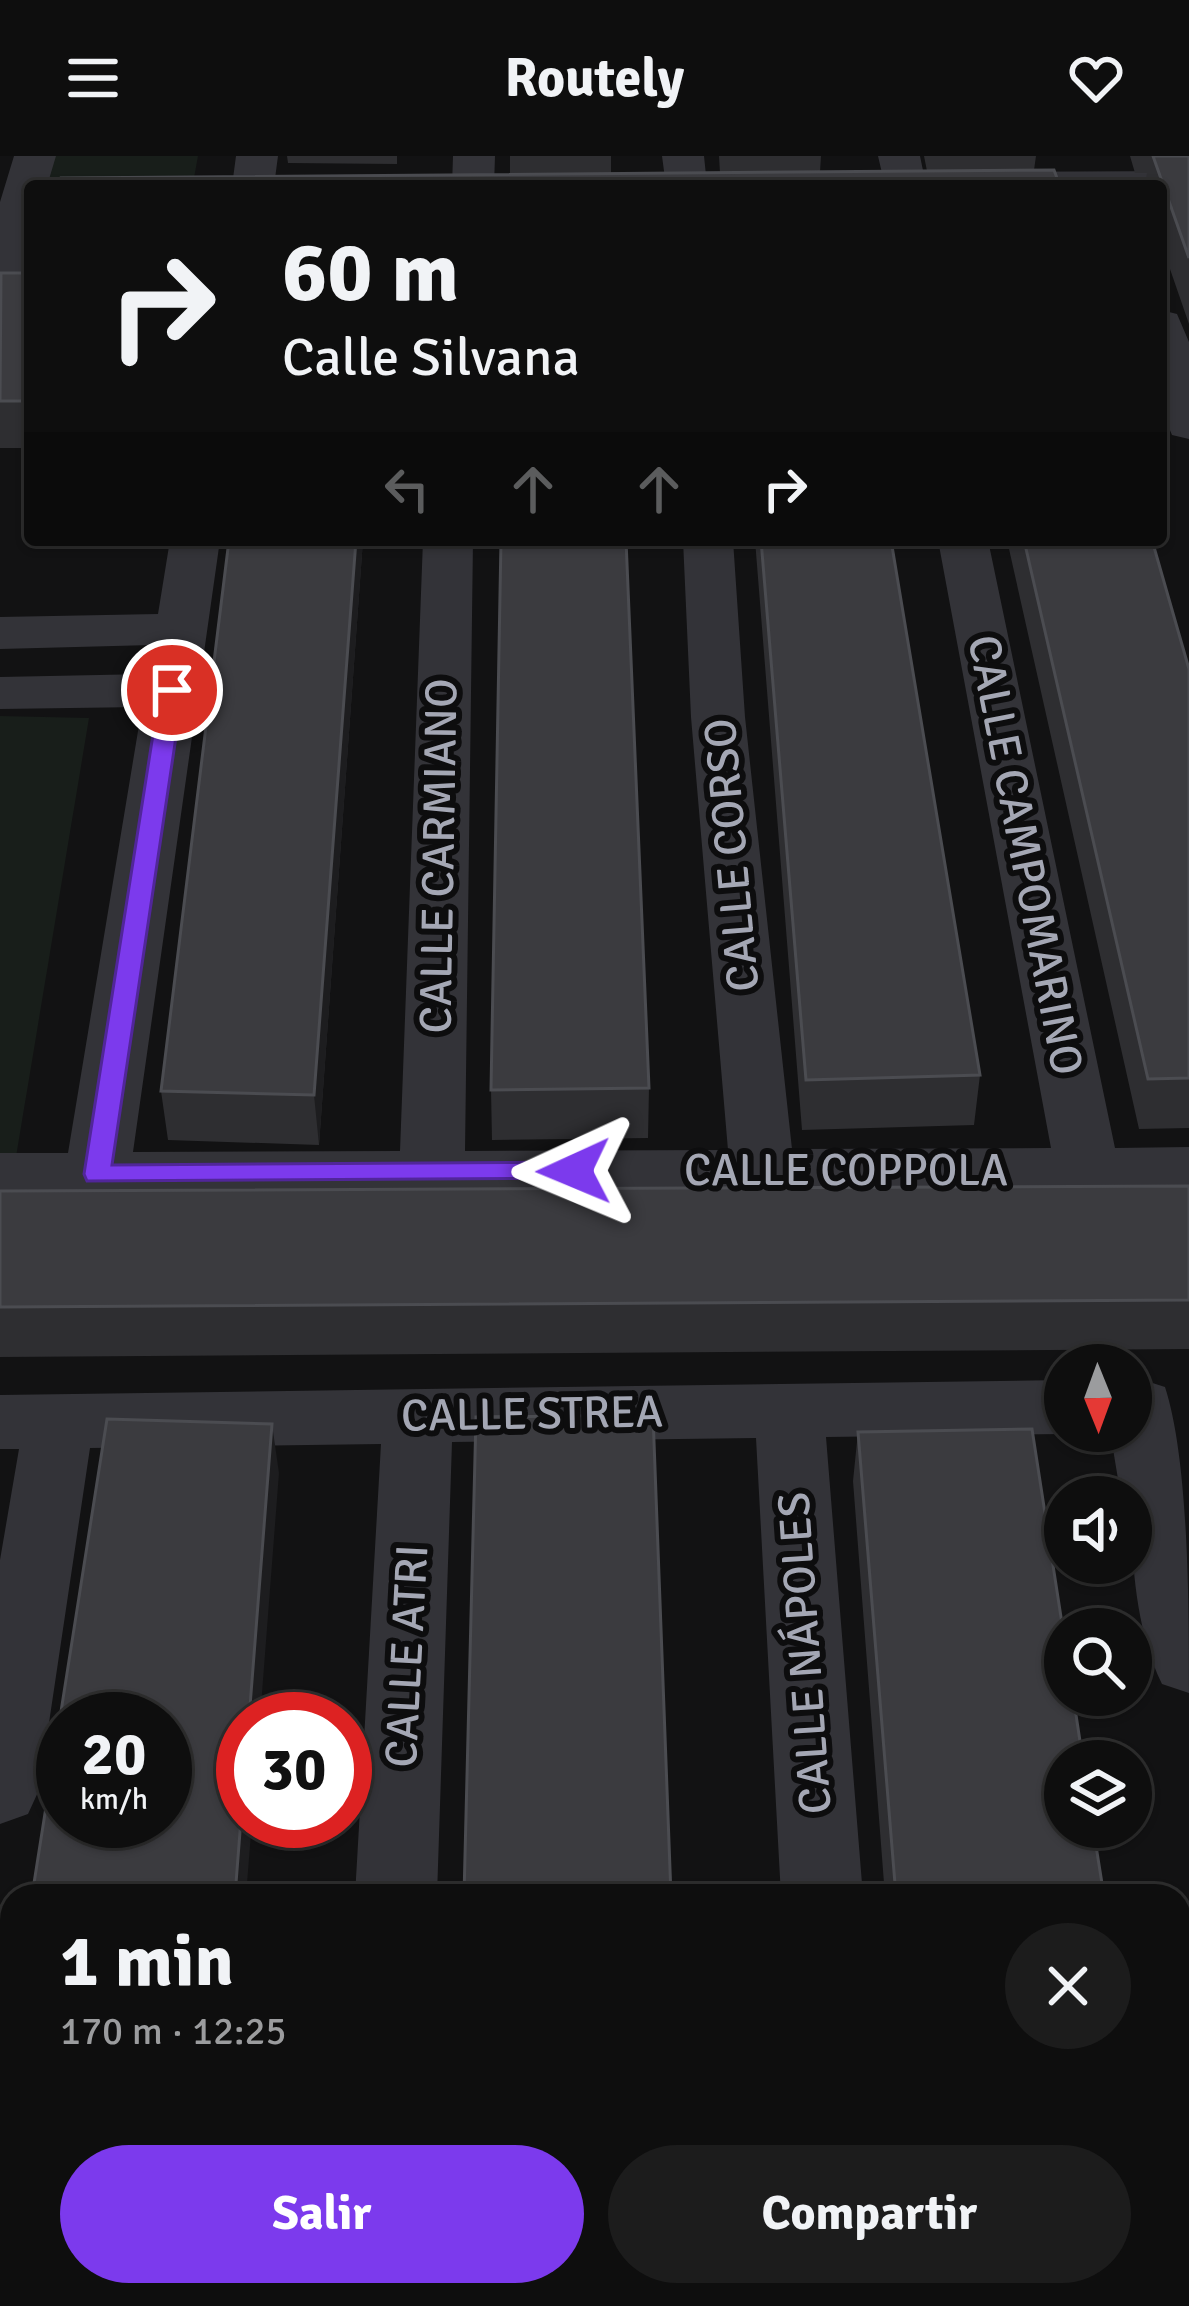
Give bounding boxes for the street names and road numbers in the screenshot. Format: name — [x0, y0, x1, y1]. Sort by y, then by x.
street label: CALLE CAMPOMARINO — [955, 631, 1095, 1079]
street label: CALLE CARMIANO — [408, 678, 470, 1034]
street label: CALLE CORSO — [693, 716, 771, 994]
street label: CALLE COPPOLA — [684, 1143, 1008, 1198]
street label: CALLE STREA — [400, 1384, 664, 1444]
street label: CALLE NÁPOLES — [766, 1490, 844, 1816]
street label: CALLE ATRI — [374, 1543, 440, 1769]

